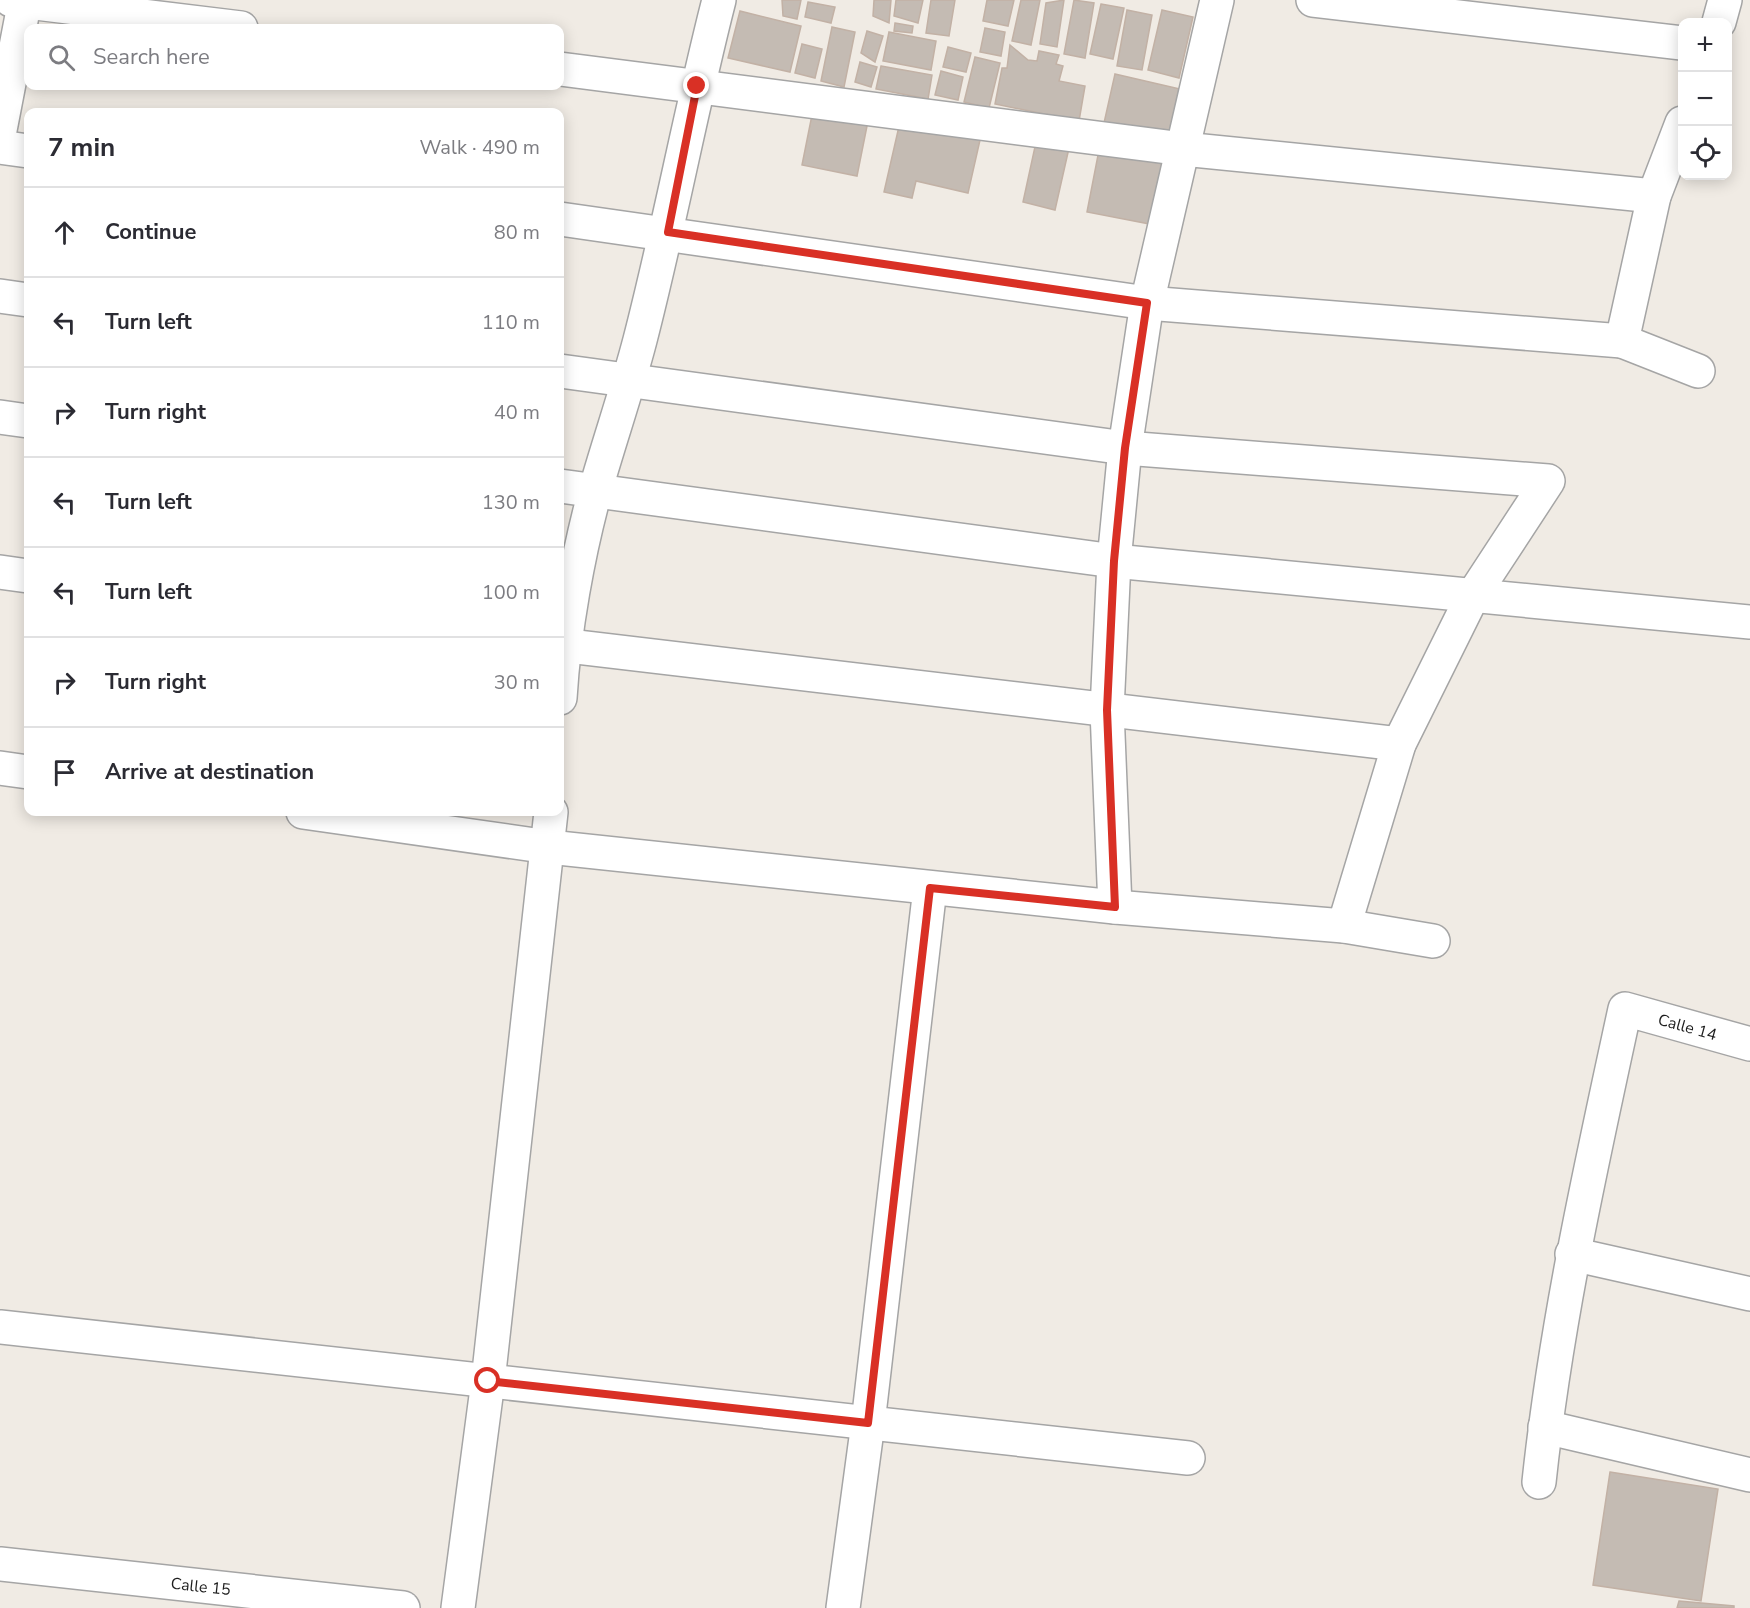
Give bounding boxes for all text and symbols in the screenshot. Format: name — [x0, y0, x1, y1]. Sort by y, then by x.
map controls — [1678, 18, 1732, 180]
button: + — [1678, 18, 1732, 72]
search box — [24, 24, 564, 90]
icon: search — [45, 41, 78, 74]
text: Search here — [93, 42, 210, 72]
route end — [683, 72, 709, 98]
button: − — [1678, 72, 1732, 126]
button: locate — [1678, 126, 1732, 180]
text: 7 min — [48, 130, 115, 165]
text: Walk · 490 m — [420, 134, 540, 161]
icon: ahead — [48, 216, 81, 249]
text: Continue — [105, 217, 196, 247]
text: 80 m — [494, 219, 540, 246]
icon: left — [48, 306, 81, 339]
text: Turn left — [105, 307, 192, 337]
text: 110 m — [482, 309, 540, 336]
icon: right — [48, 396, 81, 429]
text: Turn right — [105, 397, 206, 427]
text: 40 m — [494, 399, 540, 426]
icon: left — [48, 486, 81, 519]
text: Turn left — [105, 487, 192, 517]
text: 130 m — [482, 489, 540, 516]
icon: left — [48, 576, 81, 609]
text: Turn left — [105, 577, 192, 607]
text: 100 m — [482, 579, 540, 606]
icon: right — [48, 666, 81, 699]
text: Turn right — [105, 667, 206, 697]
text: 30 m — [494, 669, 540, 696]
icon: arrive — [48, 756, 81, 789]
text: Arrive at destination — [105, 757, 314, 787]
street label: Calle 14 — [1655, 1009, 1720, 1046]
route start — [474, 1367, 500, 1393]
street label: Calle 15 — [170, 1573, 232, 1601]

